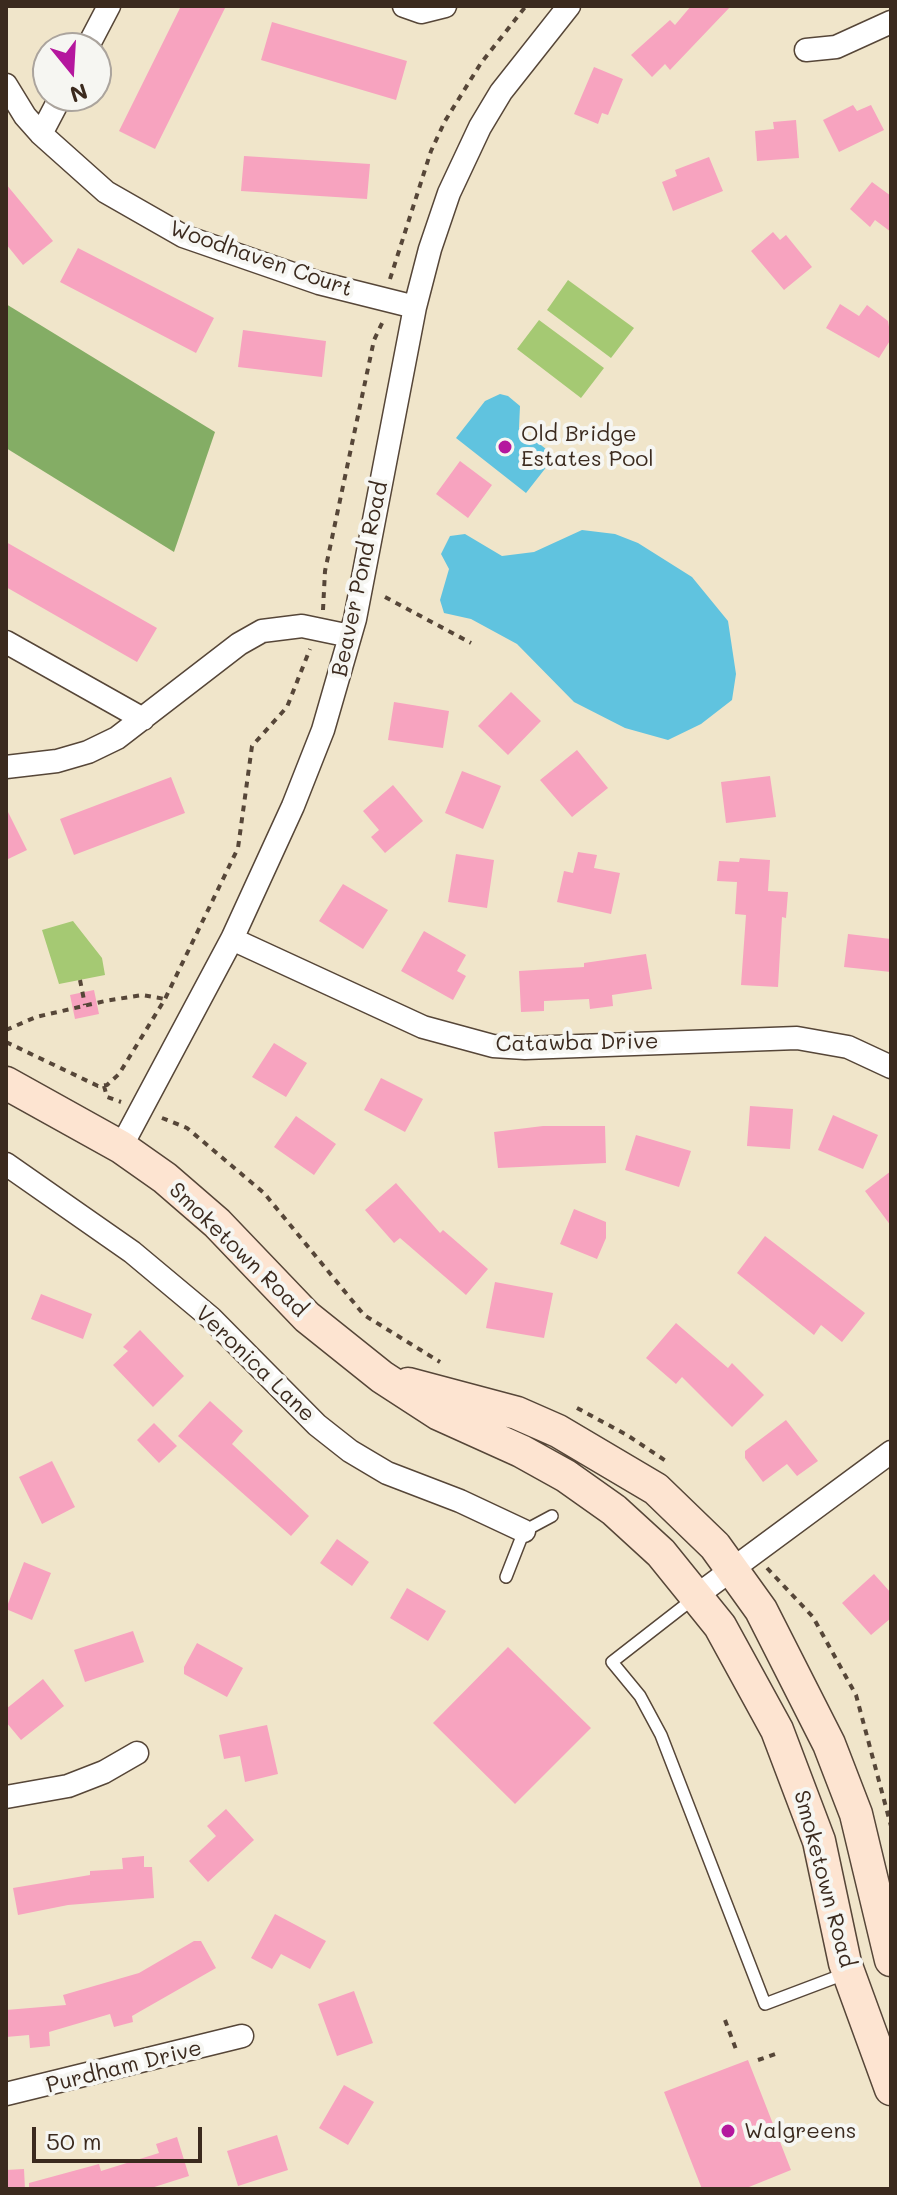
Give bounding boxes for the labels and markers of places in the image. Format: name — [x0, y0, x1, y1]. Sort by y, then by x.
place label: Old Bridge Estates Pool — [521, 421, 654, 472]
marker: Old Bridge Estates Pool — [496, 438, 514, 456]
place label: Walgreens — [744, 2118, 856, 2144]
marker: Walgreens — [719, 2122, 737, 2140]

